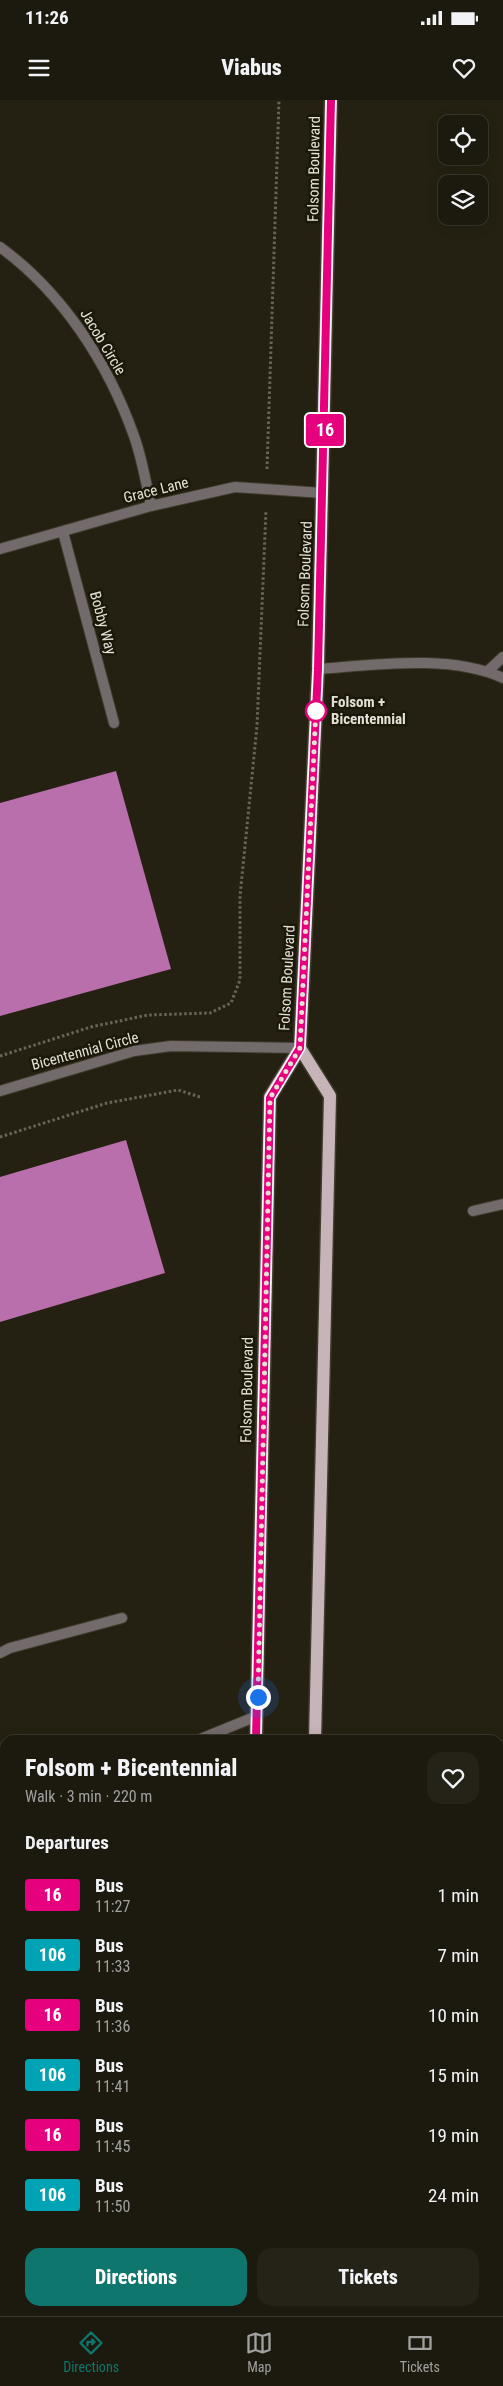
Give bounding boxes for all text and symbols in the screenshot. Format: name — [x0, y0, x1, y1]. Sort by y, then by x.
text: 11:26 — [25, 6, 69, 29]
icon: menu — [25, 54, 53, 82]
icon: heart — [450, 54, 478, 82]
text: Viabus — [221, 55, 282, 80]
map controls — [438, 115, 488, 225]
button: locate — [438, 115, 488, 165]
street label: Folsom Boulevard — [304, 116, 324, 222]
button: layers — [438, 175, 488, 225]
street label: Jacob Circle — [76, 306, 130, 378]
line badge: 16 — [302, 414, 348, 446]
text: 16 — [316, 419, 334, 440]
street label: Grace Lane — [122, 473, 190, 507]
street label: Folsom Boulevard — [294, 521, 316, 627]
street label: Bobby Way — [86, 589, 120, 657]
place label: Folsom + Bicentennial — [331, 693, 406, 728]
marker: Folsom + Bicentennial — [305, 700, 327, 722]
street label: Folsom Boulevard — [275, 925, 299, 1031]
street label: Bicentennial Circle — [29, 1028, 141, 1074]
street label: Folsom Boulevard — [237, 1337, 257, 1443]
your location — [246, 1685, 271, 1710]
button: heart — [427, 1752, 479, 1804]
text: Folsom + Bicentennial — [25, 1754, 238, 1782]
text: Walk · 3 min · 220 m — [25, 1787, 152, 1806]
text: Departures — [25, 1831, 109, 1854]
text: Bus — [95, 1874, 124, 1897]
text: 16 — [43, 1884, 62, 1905]
text: 1 min — [437, 1884, 479, 1907]
text: 11:27 — [95, 1897, 130, 1916]
text: Bus — [95, 1934, 124, 1957]
text: 106 — [39, 1944, 66, 1965]
text: 7 min — [437, 1944, 479, 1967]
text: 11:33 — [95, 1957, 130, 1976]
text: Bus — [95, 1994, 124, 2017]
text: 16 — [43, 2004, 62, 2025]
text: 10 min — [428, 2004, 479, 2027]
text: 11:36 — [95, 2017, 130, 2036]
text: Bus — [95, 2054, 124, 2077]
text: 106 — [39, 2064, 66, 2085]
text: 15 min — [428, 2064, 479, 2087]
text: 11:41 — [95, 2077, 130, 2096]
text: Bus — [95, 2114, 124, 2137]
text: 16 — [43, 2124, 62, 2145]
text: 19 min — [428, 2124, 479, 2147]
text: 11:45 — [95, 2137, 130, 2156]
text: Bus — [95, 2174, 124, 2197]
text: 106 — [39, 2184, 66, 2205]
text: 24 min — [428, 2184, 479, 2207]
text: 11:50 — [95, 2197, 130, 2216]
button: Directions — [25, 2248, 247, 2306]
button: Tickets — [257, 2248, 479, 2306]
tab: Directions — [63, 2329, 119, 2375]
tab: Map — [245, 2329, 273, 2375]
tab: Tickets — [400, 2329, 440, 2375]

